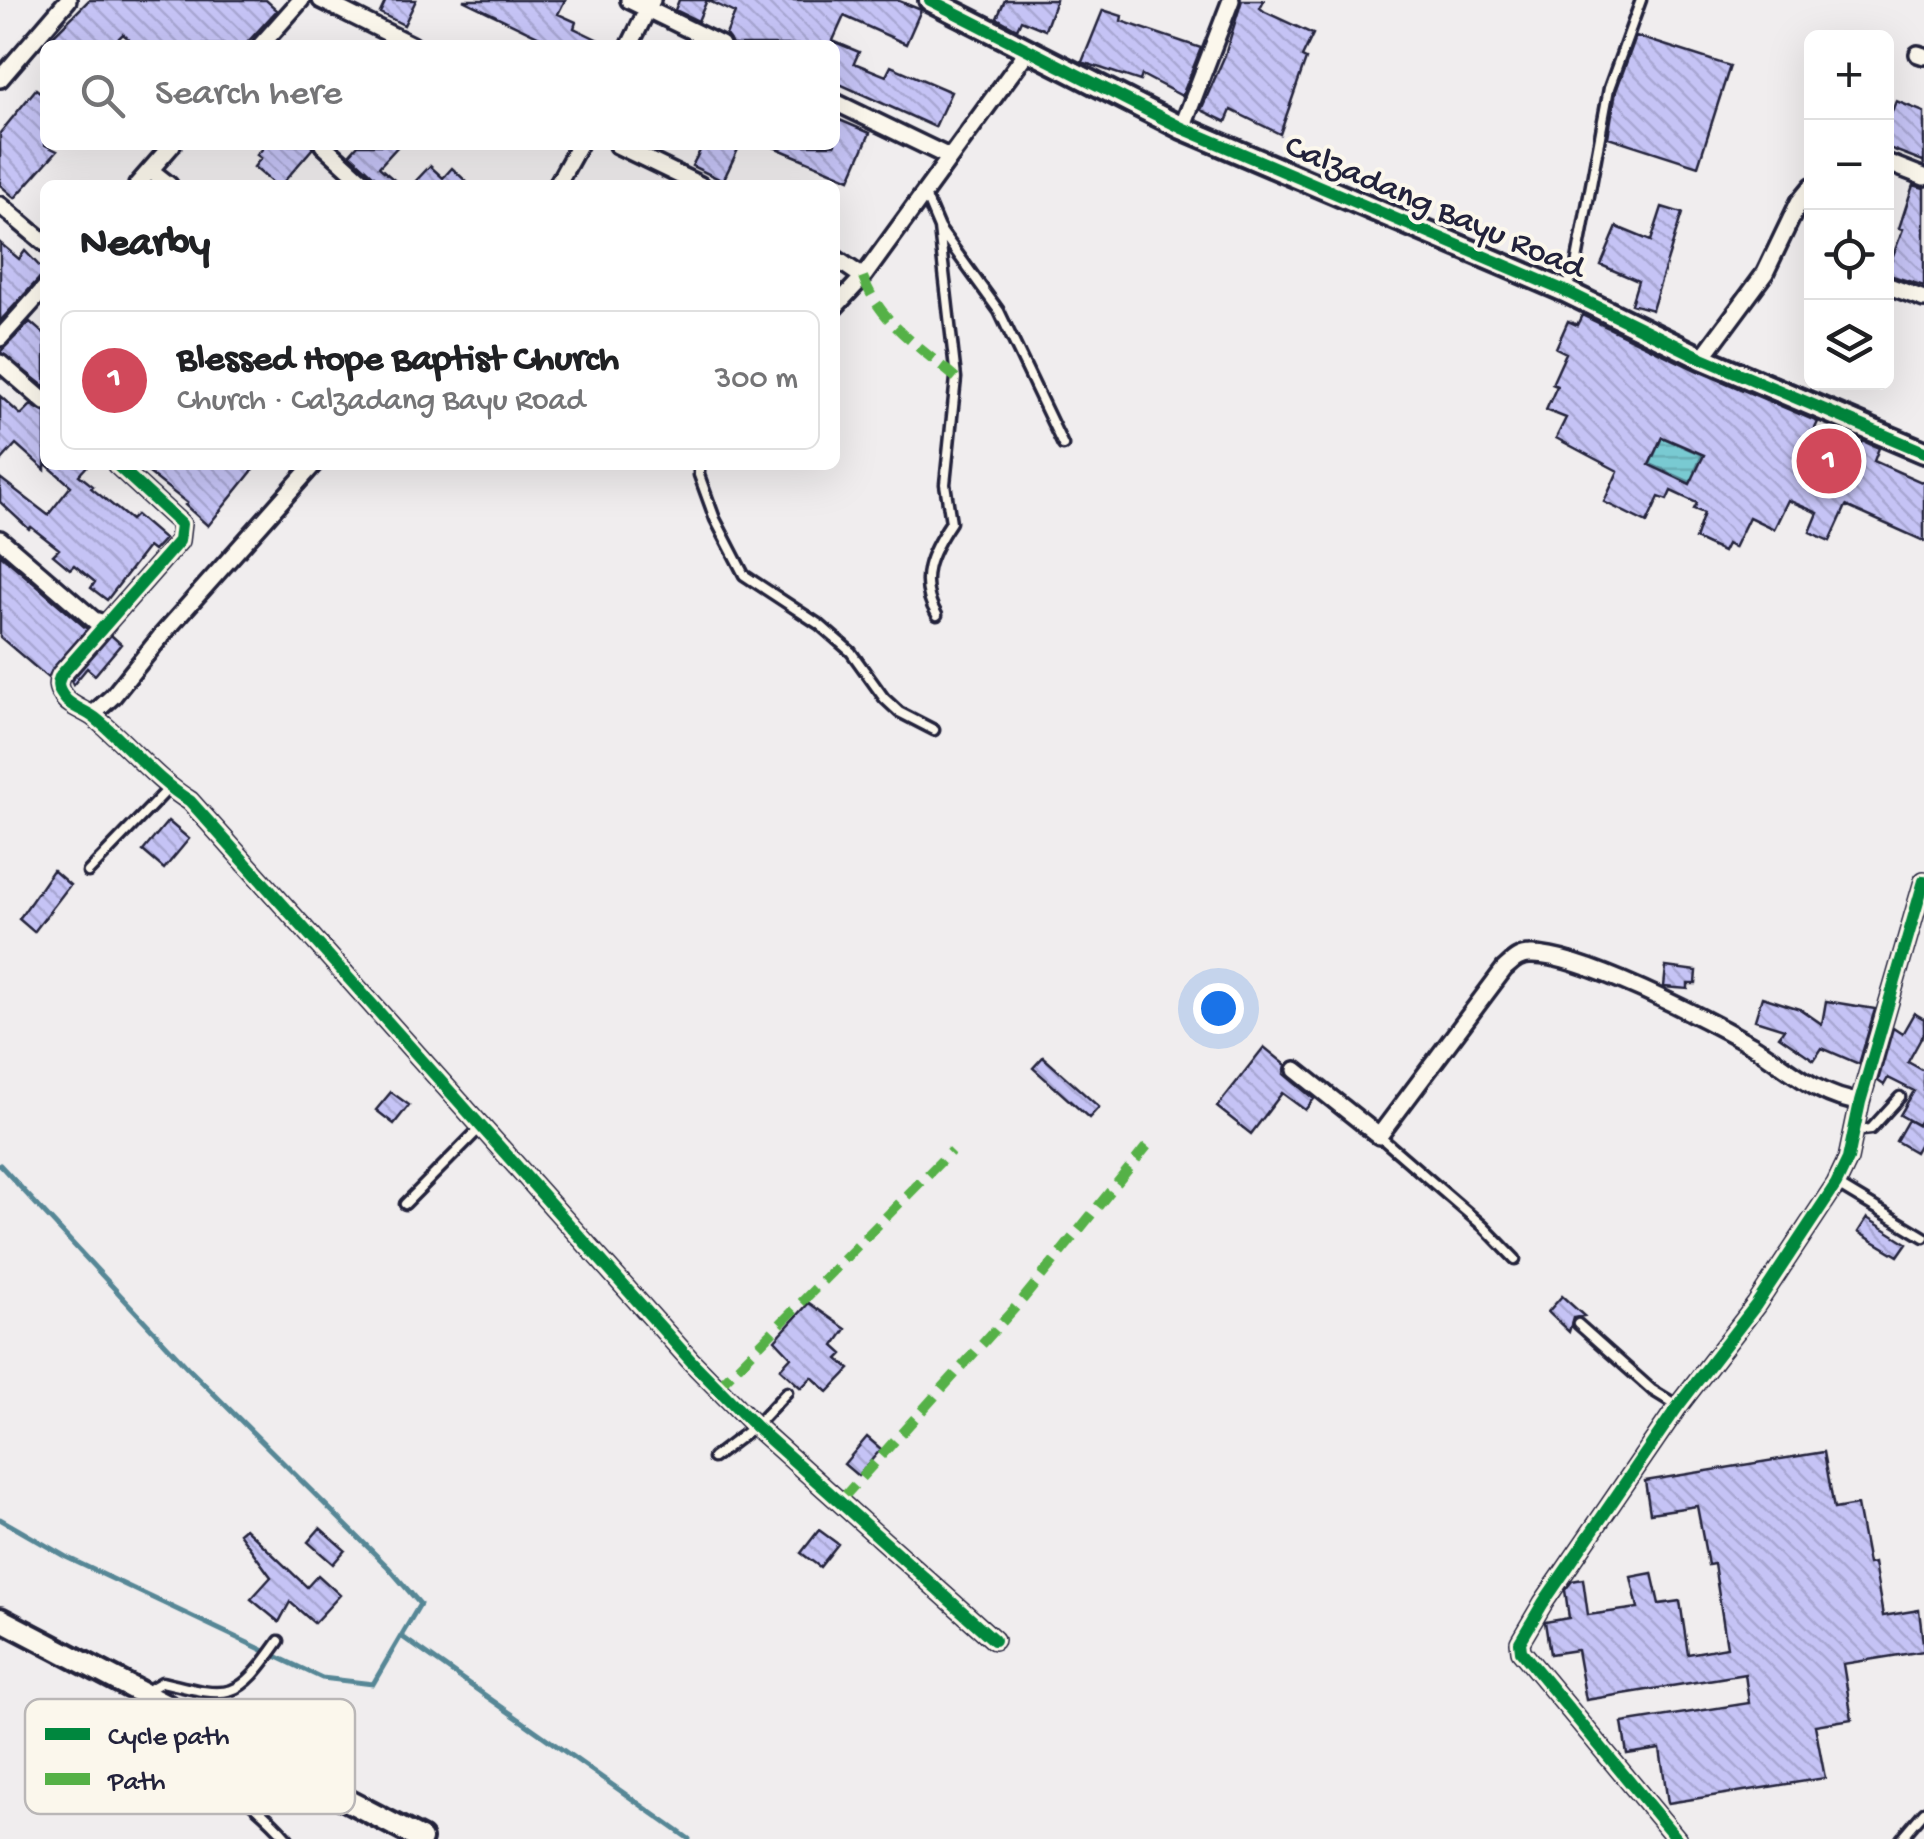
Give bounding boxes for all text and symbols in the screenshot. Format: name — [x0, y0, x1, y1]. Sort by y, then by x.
map controls — [1804, 30, 1894, 390]
button: + — [1804, 30, 1894, 120]
search box — [40, 40, 840, 150]
icon: search — [75, 68, 130, 123]
text: Search here — [155, 73, 342, 117]
button: − — [1804, 120, 1894, 210]
street label: Calzadang Bayu Road — [1278, 127, 1592, 292]
button: locate — [1804, 210, 1894, 300]
text: Nearby — [80, 221, 210, 270]
button: layers — [1804, 300, 1894, 390]
text: Blessed Hope Baptist Church — [177, 339, 619, 383]
text: 1 — [108, 361, 121, 399]
text: 300 m — [715, 361, 798, 399]
text: Church · Calzadang Bayu Road — [177, 383, 585, 421]
pin: 1 — [1796, 424, 1862, 498]
your location — [1193, 983, 1244, 1034]
legend — [25, 1699, 355, 1814]
text: Cycle path — [108, 1722, 230, 1755]
text: Path — [107, 1767, 165, 1800]

